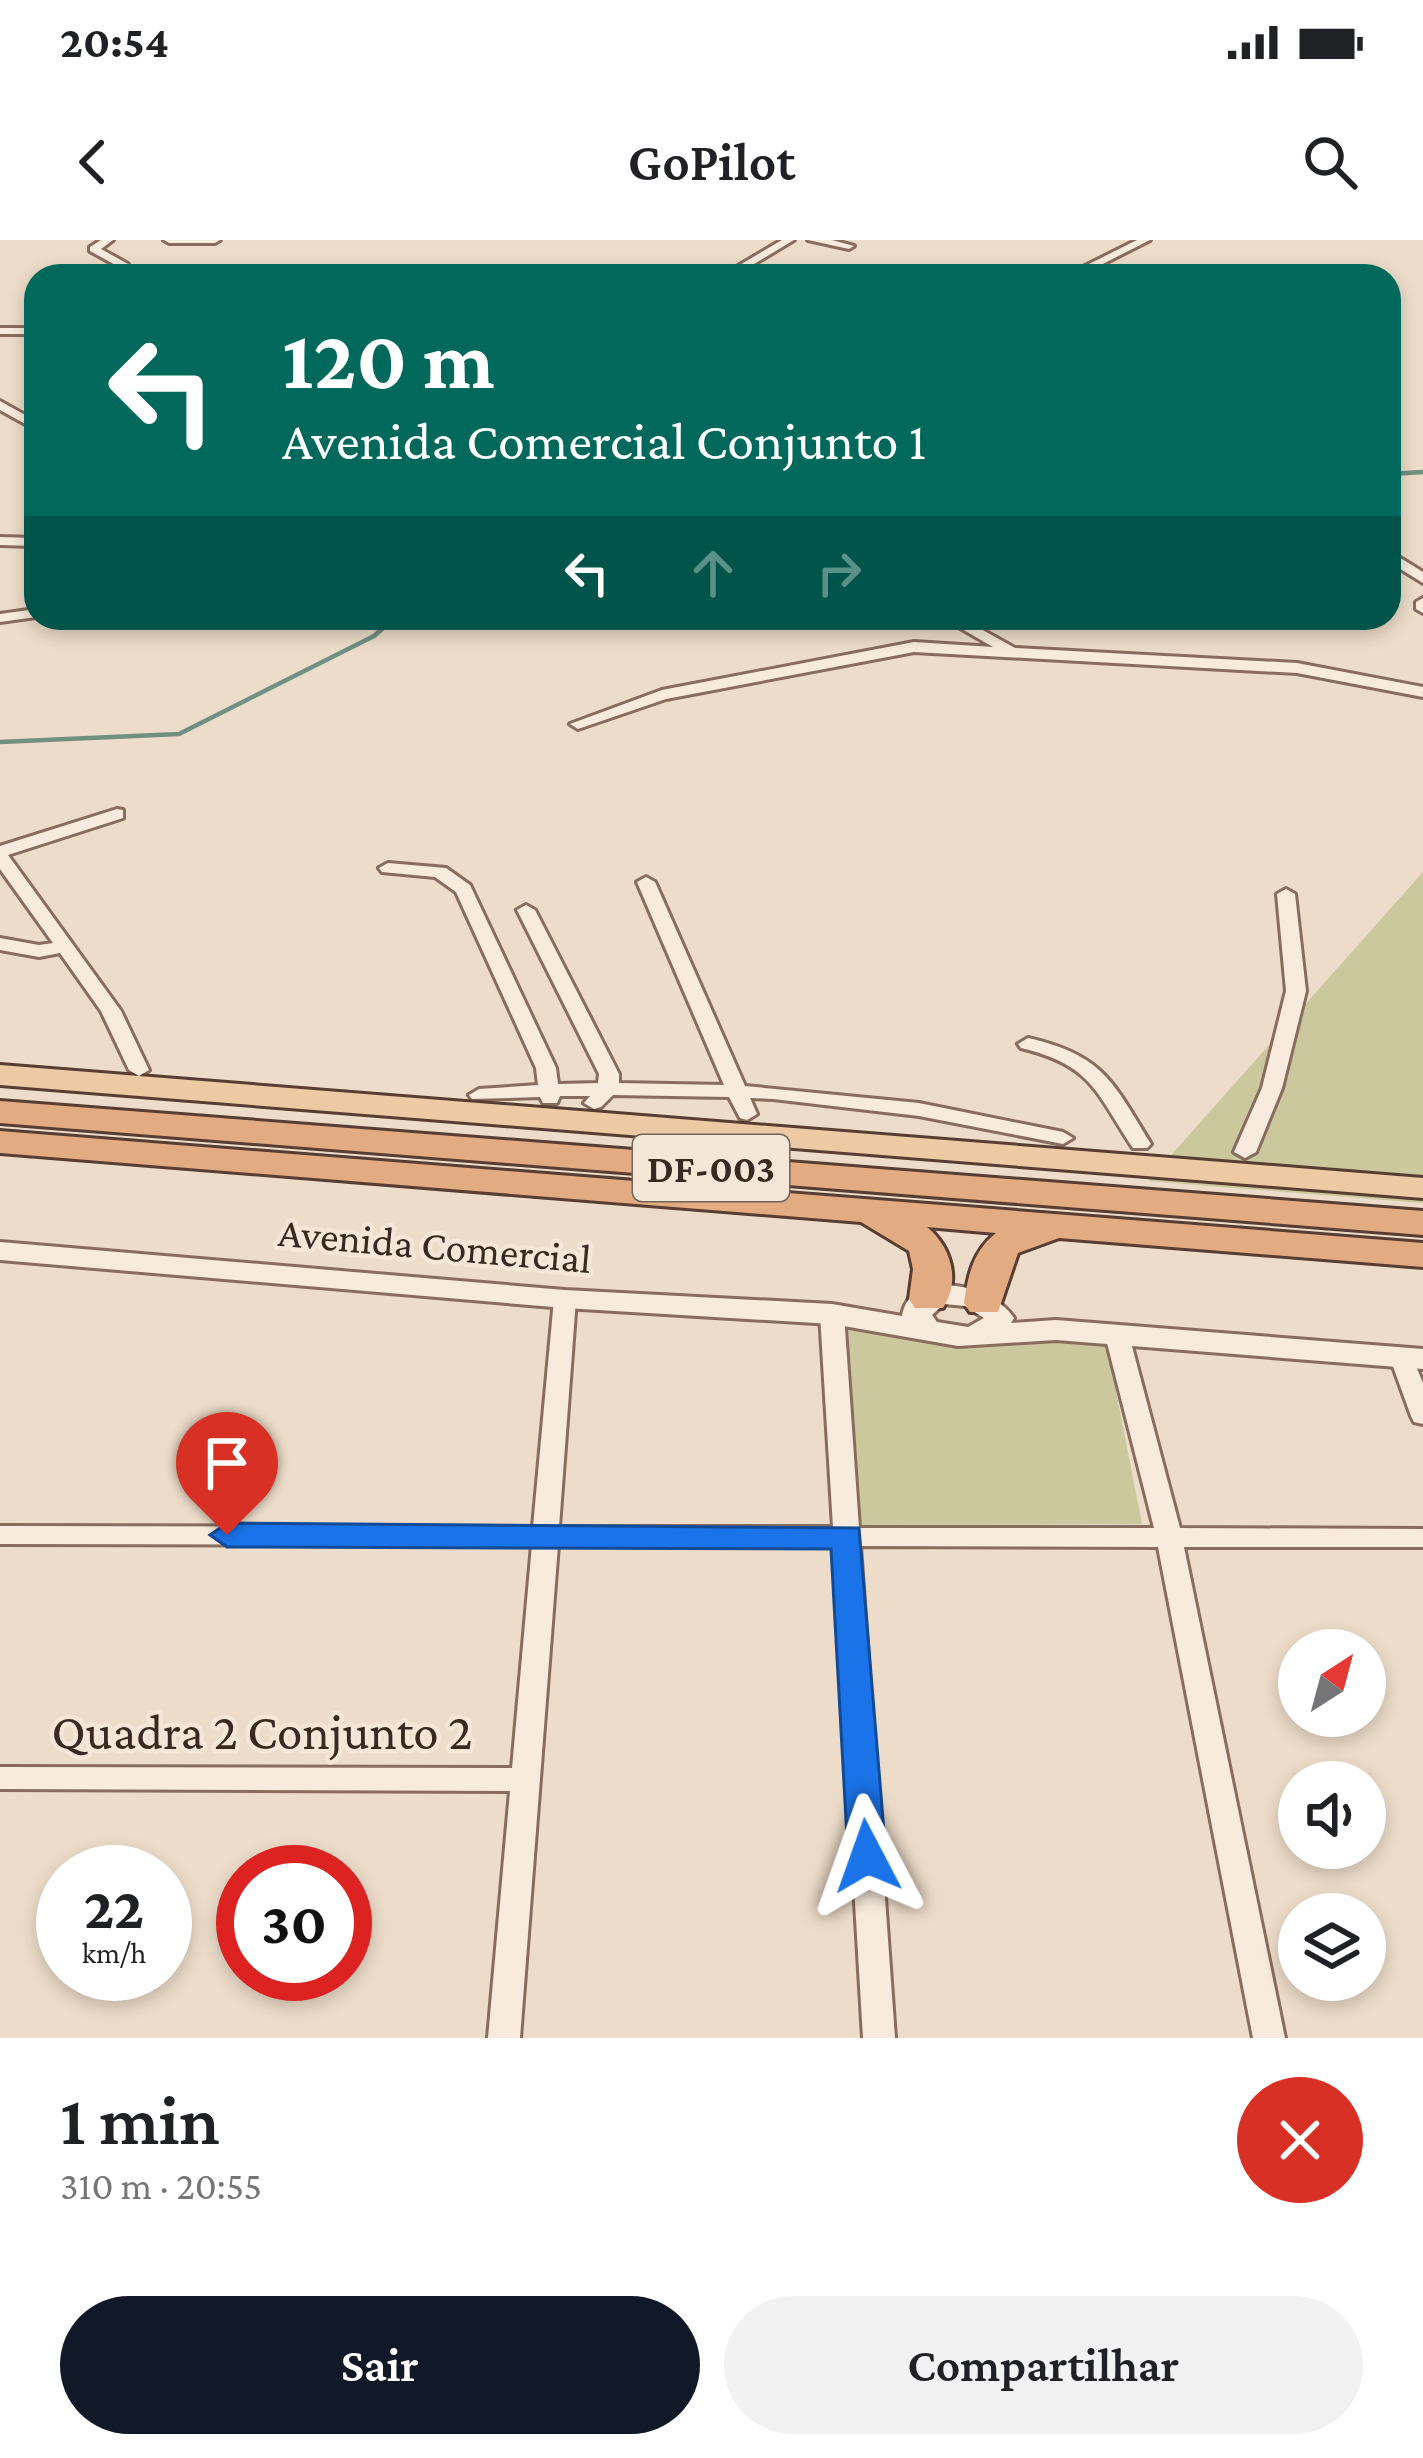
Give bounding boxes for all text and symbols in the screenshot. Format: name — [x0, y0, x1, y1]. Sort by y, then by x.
text: 20:54 — [60, 17, 169, 67]
icon: back — [60, 129, 126, 195]
icon: search — [1297, 129, 1363, 195]
text: GoPilot — [628, 132, 795, 192]
icon: left — [84, 312, 240, 468]
text: 120 m — [282, 313, 495, 406]
text: Avenida Comercial Conjunto 1 — [282, 411, 926, 471]
icon: left — [554, 540, 620, 606]
icon: ahead — [680, 540, 746, 606]
icon: right — [806, 540, 872, 606]
road number: DF-003 — [633, 1135, 789, 1201]
street label: Avenida Comercial — [277, 1208, 593, 1282]
pin — [176, 1412, 278, 1535]
icon: arrive — [194, 1430, 260, 1496]
north arrow — [1278, 1629, 1386, 1737]
map controls — [1278, 1629, 1386, 2001]
street label: Quadra 2 Conjunto 2 — [51, 1703, 473, 1761]
button: sound — [1278, 1761, 1386, 1869]
position arrow — [804, 1793, 930, 1919]
speed limit sign: 30 — [216, 1845, 372, 2001]
text: 22 — [84, 1874, 144, 1941]
button: layers — [1278, 1893, 1386, 2001]
text: km/h — [82, 1936, 146, 1969]
button: close — [1237, 2077, 1363, 2203]
text: 1 min — [60, 2079, 220, 2159]
text: 310 m · 20:55 — [60, 2164, 262, 2207]
button: Sair — [60, 2296, 700, 2434]
button: Compartilhar — [724, 2296, 1363, 2434]

